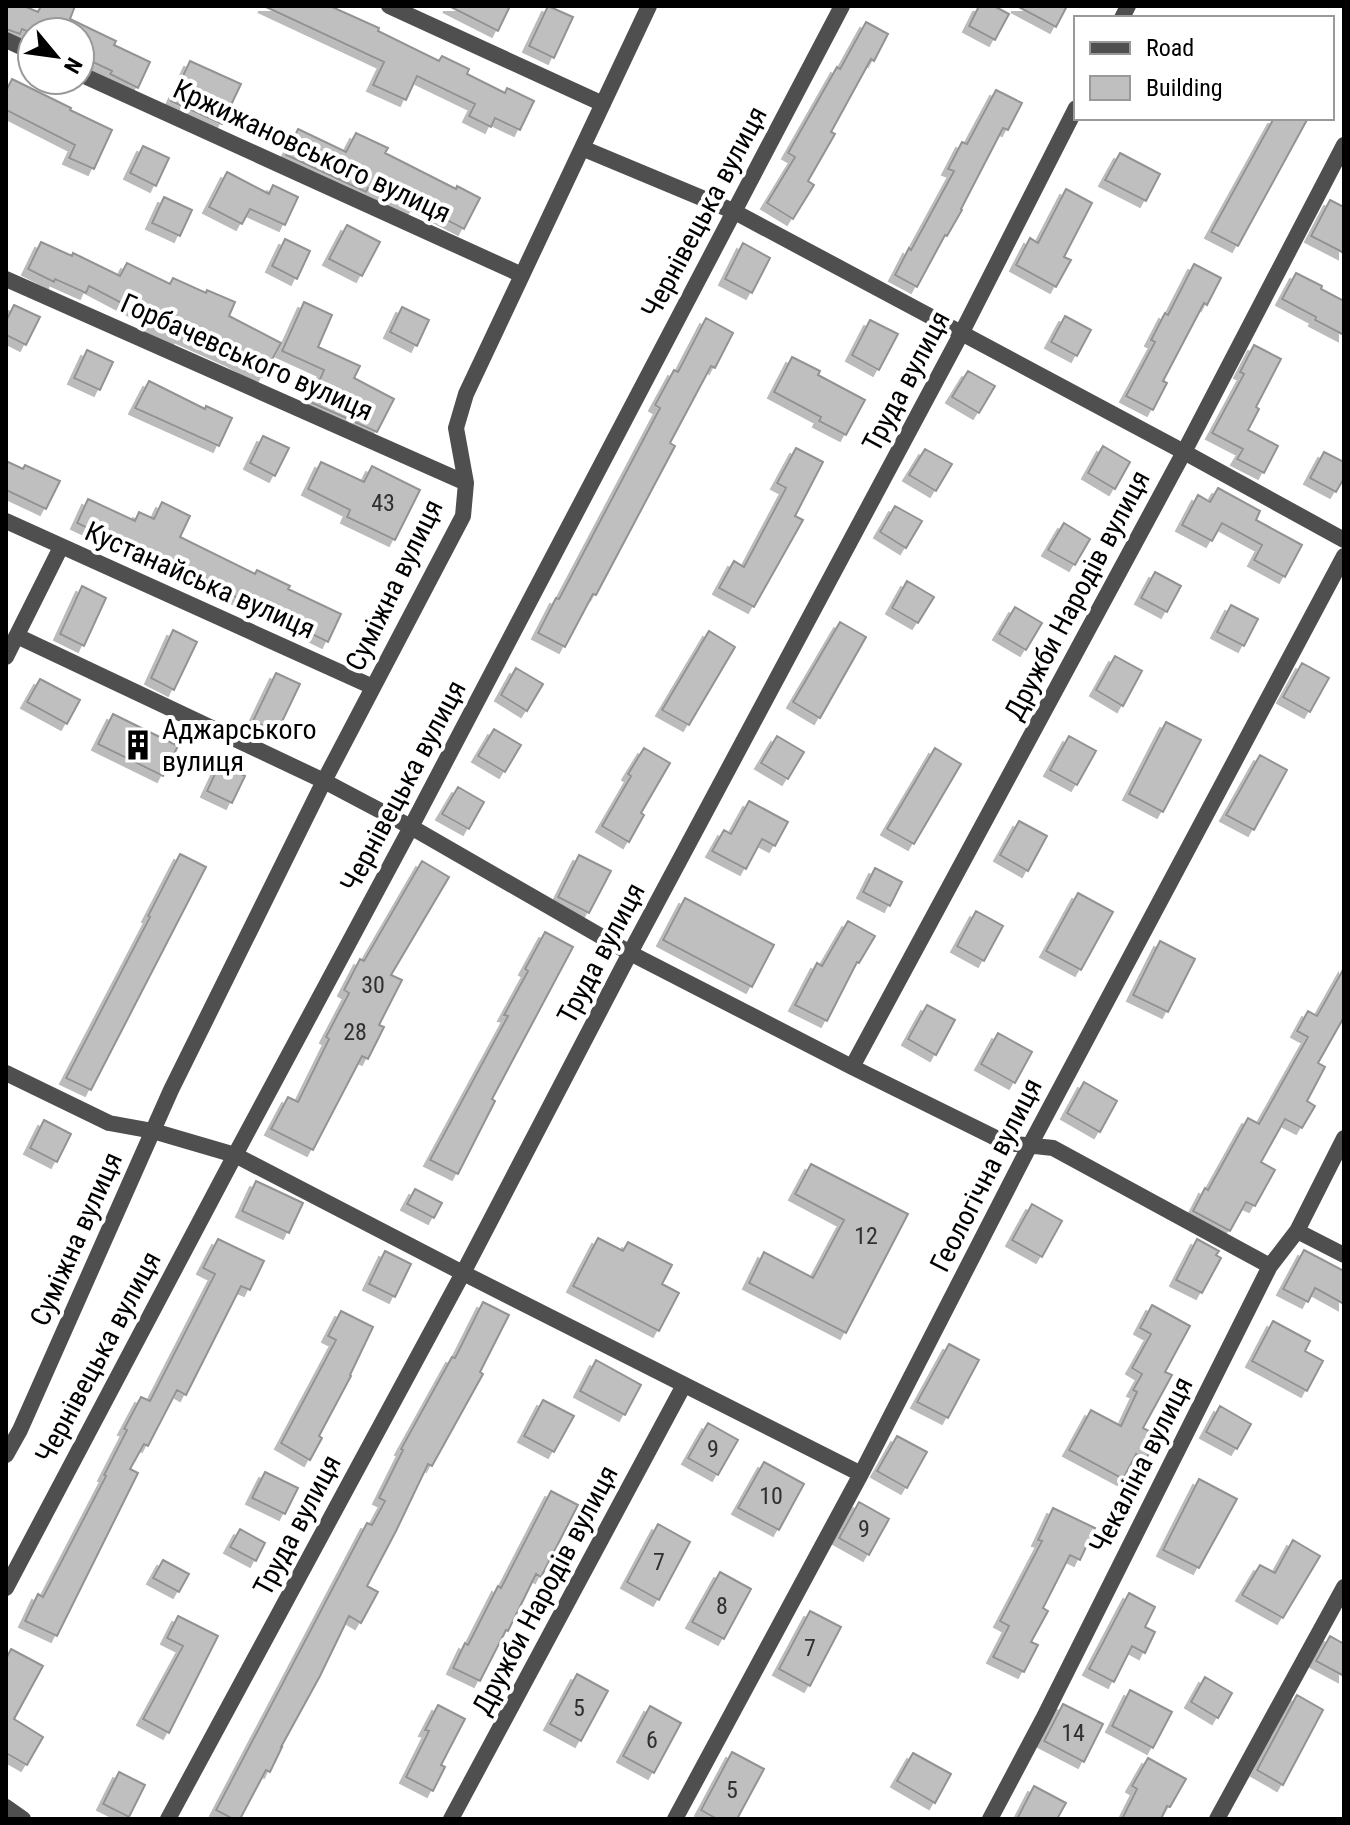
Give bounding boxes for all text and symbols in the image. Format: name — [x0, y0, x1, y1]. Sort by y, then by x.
north arrow — [16, 16, 96, 96]
legend — [1074, 16, 1334, 120]
text: Road — [1146, 34, 1194, 62]
text: N — [59, 53, 87, 77]
street label: Кржижановського вулиця — [168, 72, 456, 230]
text: Building — [1146, 74, 1223, 102]
street label: Чернівецька вулиця — [634, 101, 774, 323]
street label: Горбачевського вулиця — [116, 286, 378, 428]
street label: Труда вулиця — [855, 305, 957, 457]
street label: Дружби Народів вулиця — [997, 465, 1157, 725]
house number: 43 — [371, 489, 395, 517]
street label: Суміжна вулиця — [338, 494, 450, 676]
street label: Кустанайська вулиця — [80, 514, 320, 646]
street label: Чернівецька вулиця — [333, 675, 473, 897]
place label: Аджарського вулиця — [162, 713, 317, 778]
building icon: Аджарського вулиця — [121, 728, 155, 762]
street label: Труда вулиця — [550, 877, 652, 1029]
house number: 30 — [361, 971, 385, 999]
house number: 28 — [343, 1018, 367, 1046]
street label: Геологічна вулиця — [923, 1073, 1049, 1277]
street label: Суміжна вулиця — [23, 1147, 129, 1331]
house number: 12 — [854, 1222, 878, 1250]
street label: Чернівецька вулиця — [28, 1246, 168, 1468]
street label: Чекаліна вулиця — [1082, 1371, 1200, 1559]
house number: 9 — [707, 1435, 719, 1463]
street label: Труда вулиця — [246, 1449, 348, 1601]
street label: Дружби Народів вулиця — [465, 1460, 625, 1720]
house number: 10 — [759, 1482, 783, 1510]
house number: 9 — [858, 1515, 870, 1543]
house number: 7 — [653, 1548, 665, 1576]
house number: 8 — [716, 1592, 728, 1620]
house number: 7 — [804, 1634, 816, 1662]
house number: 5 — [573, 1694, 585, 1722]
house number: 14 — [1061, 1719, 1085, 1747]
house number: 6 — [646, 1726, 658, 1754]
house number: 5 — [726, 1776, 738, 1804]

